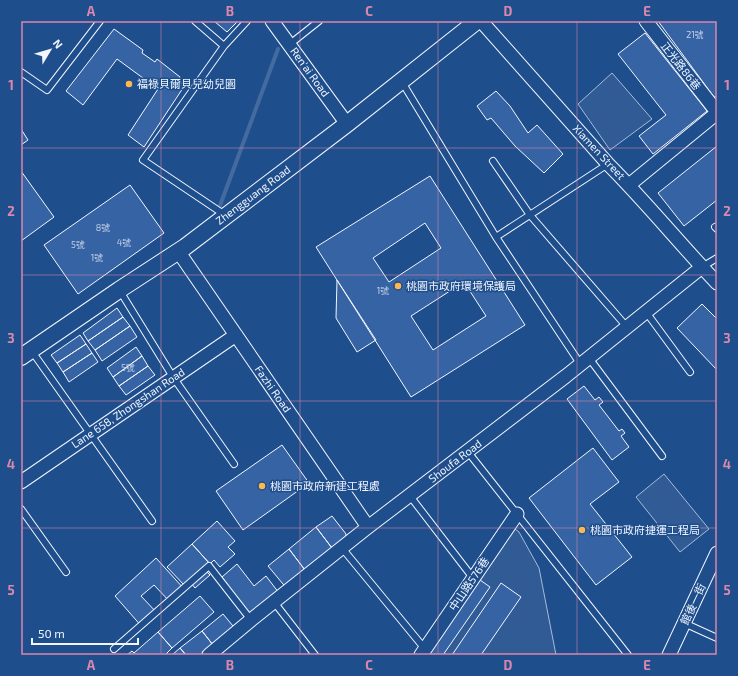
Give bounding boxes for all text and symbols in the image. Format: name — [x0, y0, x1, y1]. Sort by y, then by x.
text: A — [87, 3, 96, 19]
text: B — [226, 3, 234, 19]
text: C — [365, 3, 373, 19]
text: D — [504, 3, 513, 19]
text: E — [643, 3, 651, 19]
house number: 21號 — [686, 29, 704, 40]
north arrow — [30, 30, 70, 70]
text: N — [51, 36, 66, 51]
street label: 正光路86巷 — [659, 39, 704, 92]
street label: Ren'ai Road — [288, 45, 333, 99]
text: 1 — [8, 77, 14, 93]
place label: 福祿貝爾貝兒幼兒園 — [137, 77, 236, 90]
text: 1 — [724, 77, 730, 93]
marker: 福祿貝爾貝兒幼兒園 — [124, 79, 134, 89]
street label: Xiamen Street — [571, 121, 628, 182]
street label: Zhengguang Road — [213, 162, 292, 227]
text: 2 — [7, 203, 15, 219]
text: 2 — [723, 203, 731, 219]
house number: 8號 — [96, 222, 110, 233]
house number: 4號 — [117, 237, 131, 248]
house number: 5號 — [71, 239, 85, 250]
house number: 1號 — [91, 252, 103, 263]
place label: 桃園市政府環境保護局 — [406, 279, 516, 292]
marker: 桃園市政府環境保護局 — [393, 281, 403, 291]
house number: 1號 — [377, 285, 389, 296]
text: 3 — [7, 330, 15, 346]
text: 3 — [723, 330, 731, 346]
house number: 5號 — [121, 362, 135, 373]
street label: Fazhi Road — [253, 363, 294, 415]
street label: Lane 658, Zhongshan Road — [69, 365, 187, 450]
street label: Shoufa Road — [426, 436, 484, 485]
text: 4 — [7, 456, 15, 472]
text: 4 — [723, 456, 731, 472]
place label: 桃園市政府新建工程處 — [270, 479, 380, 492]
marker: 桃園市政府新建工程處 — [257, 481, 267, 491]
place label: 桃園市政府捷運工程局 — [590, 523, 700, 536]
marker: 桃園市政府捷運工程局 — [577, 525, 587, 535]
street label: 中山路576巷 — [446, 554, 491, 613]
street label: 館後一街 — [677, 581, 708, 626]
text: 5 — [7, 582, 15, 598]
text: 5 — [723, 582, 731, 598]
scale bar — [32, 620, 138, 646]
text: 50 m — [38, 626, 65, 640]
text: A — [87, 657, 96, 673]
text: B — [226, 657, 234, 673]
text: C — [365, 657, 373, 673]
text: D — [504, 657, 513, 673]
text: E — [643, 657, 651, 673]

